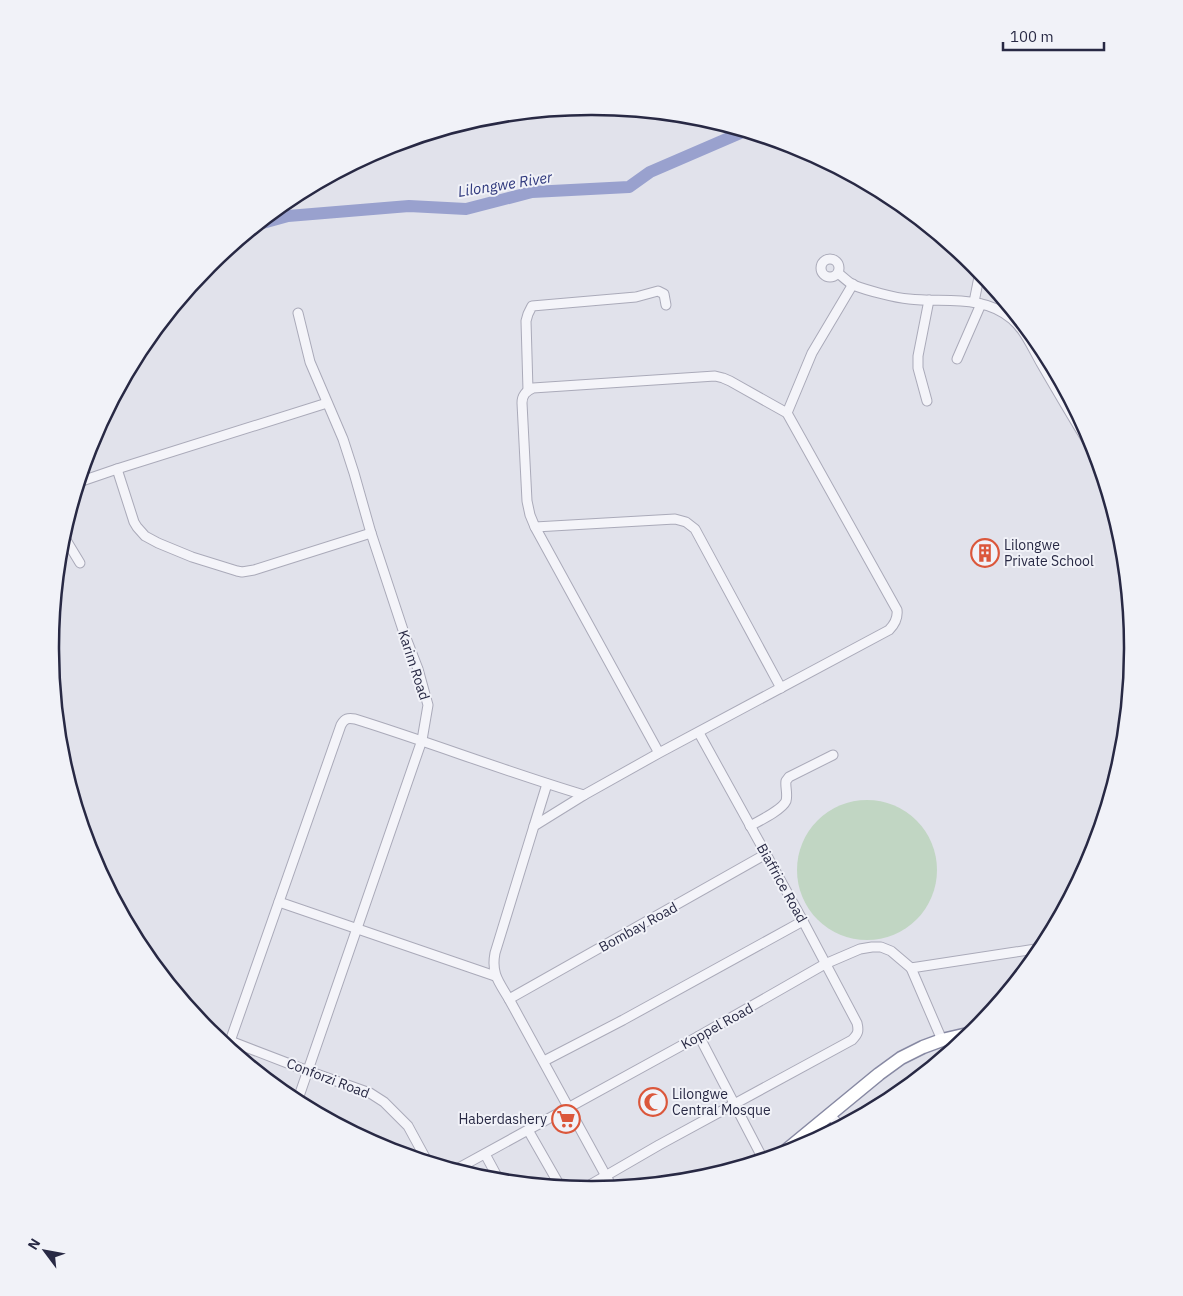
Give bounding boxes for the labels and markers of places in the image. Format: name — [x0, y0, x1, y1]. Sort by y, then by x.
place label: Lilongwe Private School — [1004, 536, 1094, 570]
building icon: Lilongwe Private School — [970, 538, 1000, 568]
place label: Lilongwe Central Mosque — [672, 1085, 771, 1119]
mosque icon: Lilongwe Central Mosque — [638, 1087, 668, 1117]
supermarket icon: Haberdashery — [551, 1104, 581, 1134]
place label: Haberdashery — [458, 1110, 547, 1128]

